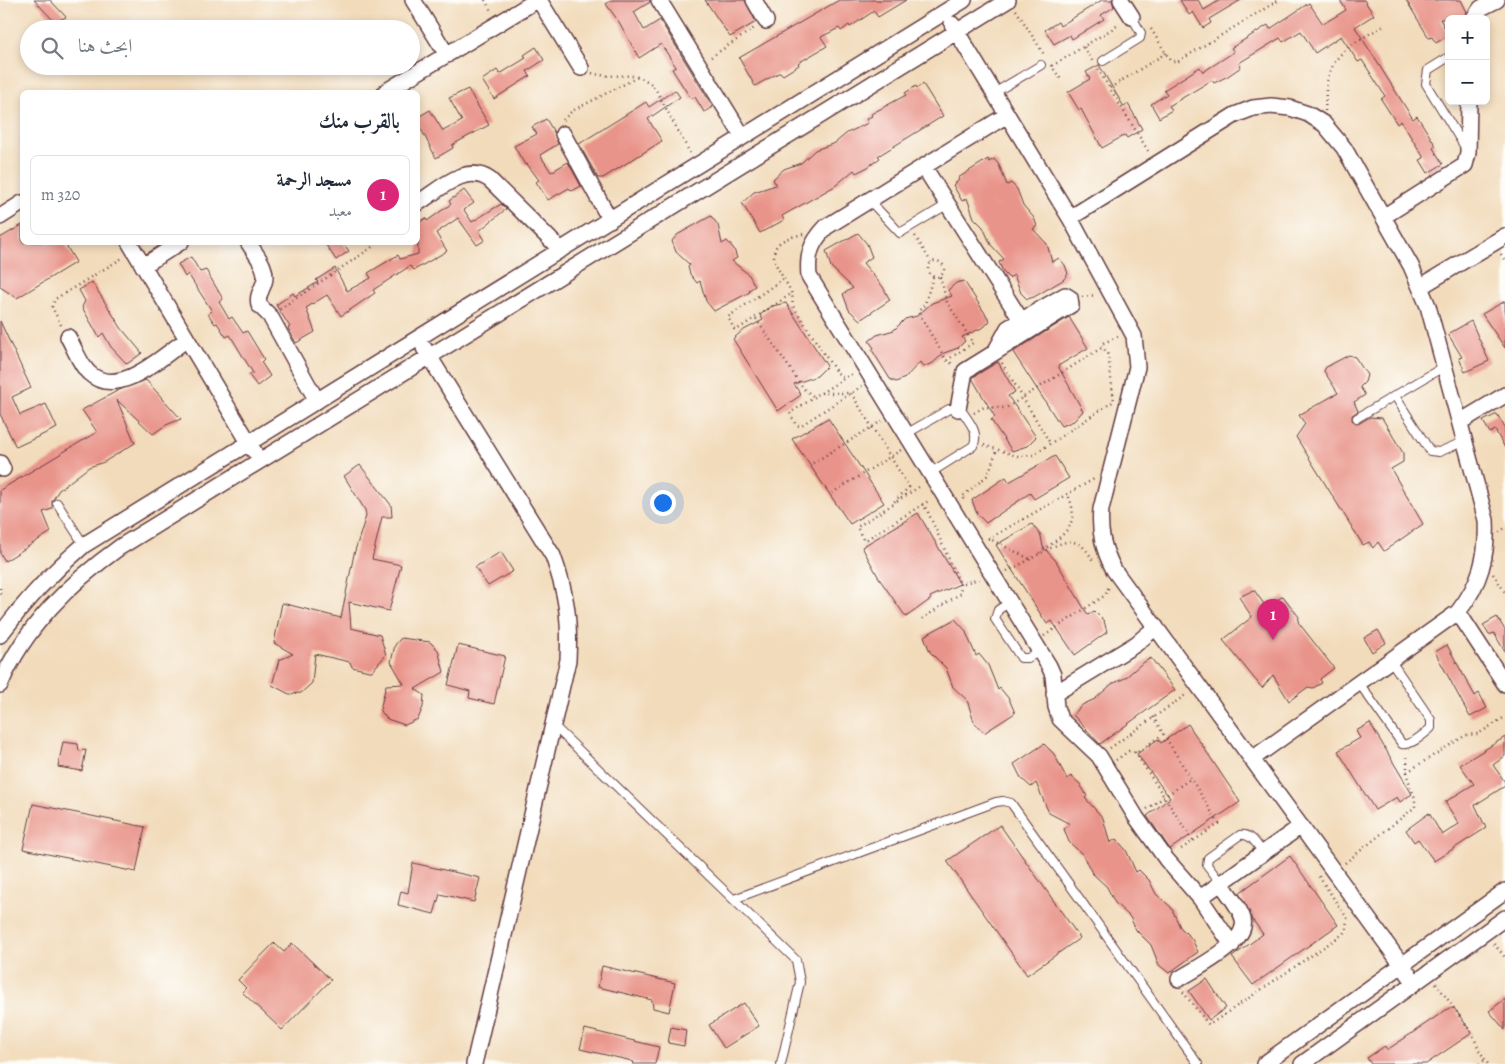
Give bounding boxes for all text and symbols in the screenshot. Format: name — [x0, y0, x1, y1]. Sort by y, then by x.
map controls — [1445, 15, 1490, 105]
button: + — [1445, 15, 1490, 60]
search box — [20, 20, 420, 75]
text: ابحث هنا — [78, 33, 132, 59]
icon: search — [38, 34, 66, 62]
button: − — [1445, 60, 1490, 105]
text: بالقرب منك — [319, 107, 400, 135]
text: مسجد الرحمة — [277, 167, 352, 193]
text: 320 m — [41, 184, 80, 206]
text: 1 — [380, 184, 386, 206]
text: معبد — [328, 200, 352, 222]
your location — [650, 490, 676, 516]
pin: 1 — [1257, 599, 1289, 640]

